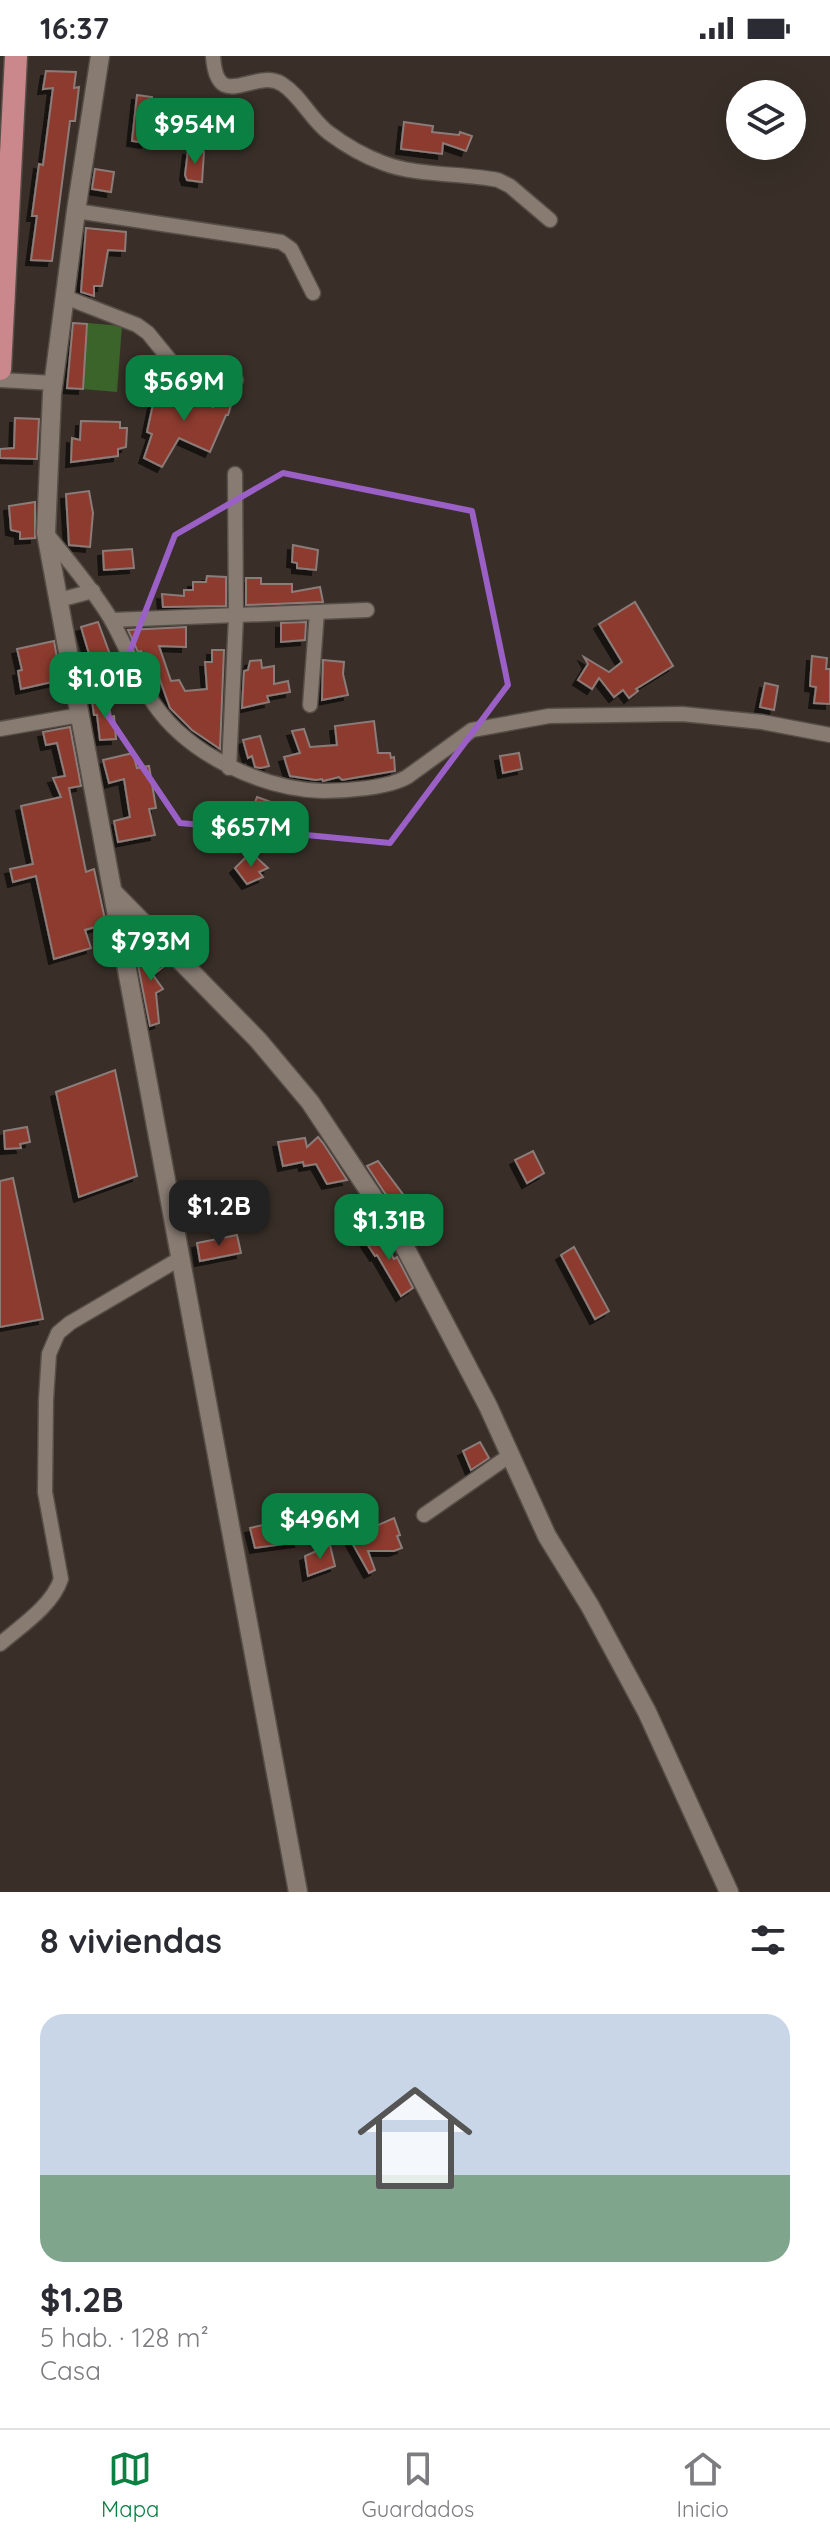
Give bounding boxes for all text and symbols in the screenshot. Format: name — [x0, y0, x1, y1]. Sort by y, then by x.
text: 16:37 — [40, 9, 109, 47]
map controls — [726, 80, 806, 160]
button: layers — [726, 80, 806, 160]
pin: $954M — [139, 98, 251, 166]
text: $954M — [154, 107, 236, 140]
pin: $569M — [128, 355, 240, 423]
text: $569M — [144, 364, 224, 397]
pin: $1.01B — [40, 652, 170, 720]
text: $1.01B — [67, 661, 143, 694]
pin: $657M — [195, 801, 307, 869]
text: $657M — [211, 810, 291, 843]
pin: $793M — [95, 915, 207, 983]
text: $793M — [111, 924, 191, 957]
pin: $1.2B — [163, 1180, 275, 1248]
text: $1.2B — [187, 1189, 251, 1222]
pin: $1.31B — [324, 1194, 454, 1262]
text: $1.31B — [352, 1203, 426, 1236]
pin: $496M — [264, 1493, 376, 1561]
text: $496M — [280, 1502, 360, 1535]
icon: filters — [746, 1918, 790, 1962]
text: 8 viviendas — [40, 1919, 222, 1962]
icon: home — [343, 2066, 487, 2210]
text: $1.2B — [40, 2278, 124, 2321]
text: 5 hab. · 128 m² — [40, 2321, 209, 2354]
text: Casa — [40, 2354, 101, 2387]
tab: Mapa — [101, 2447, 159, 2523]
tab: Guardados — [362, 2447, 474, 2523]
tab: Inicio — [677, 2447, 729, 2523]

